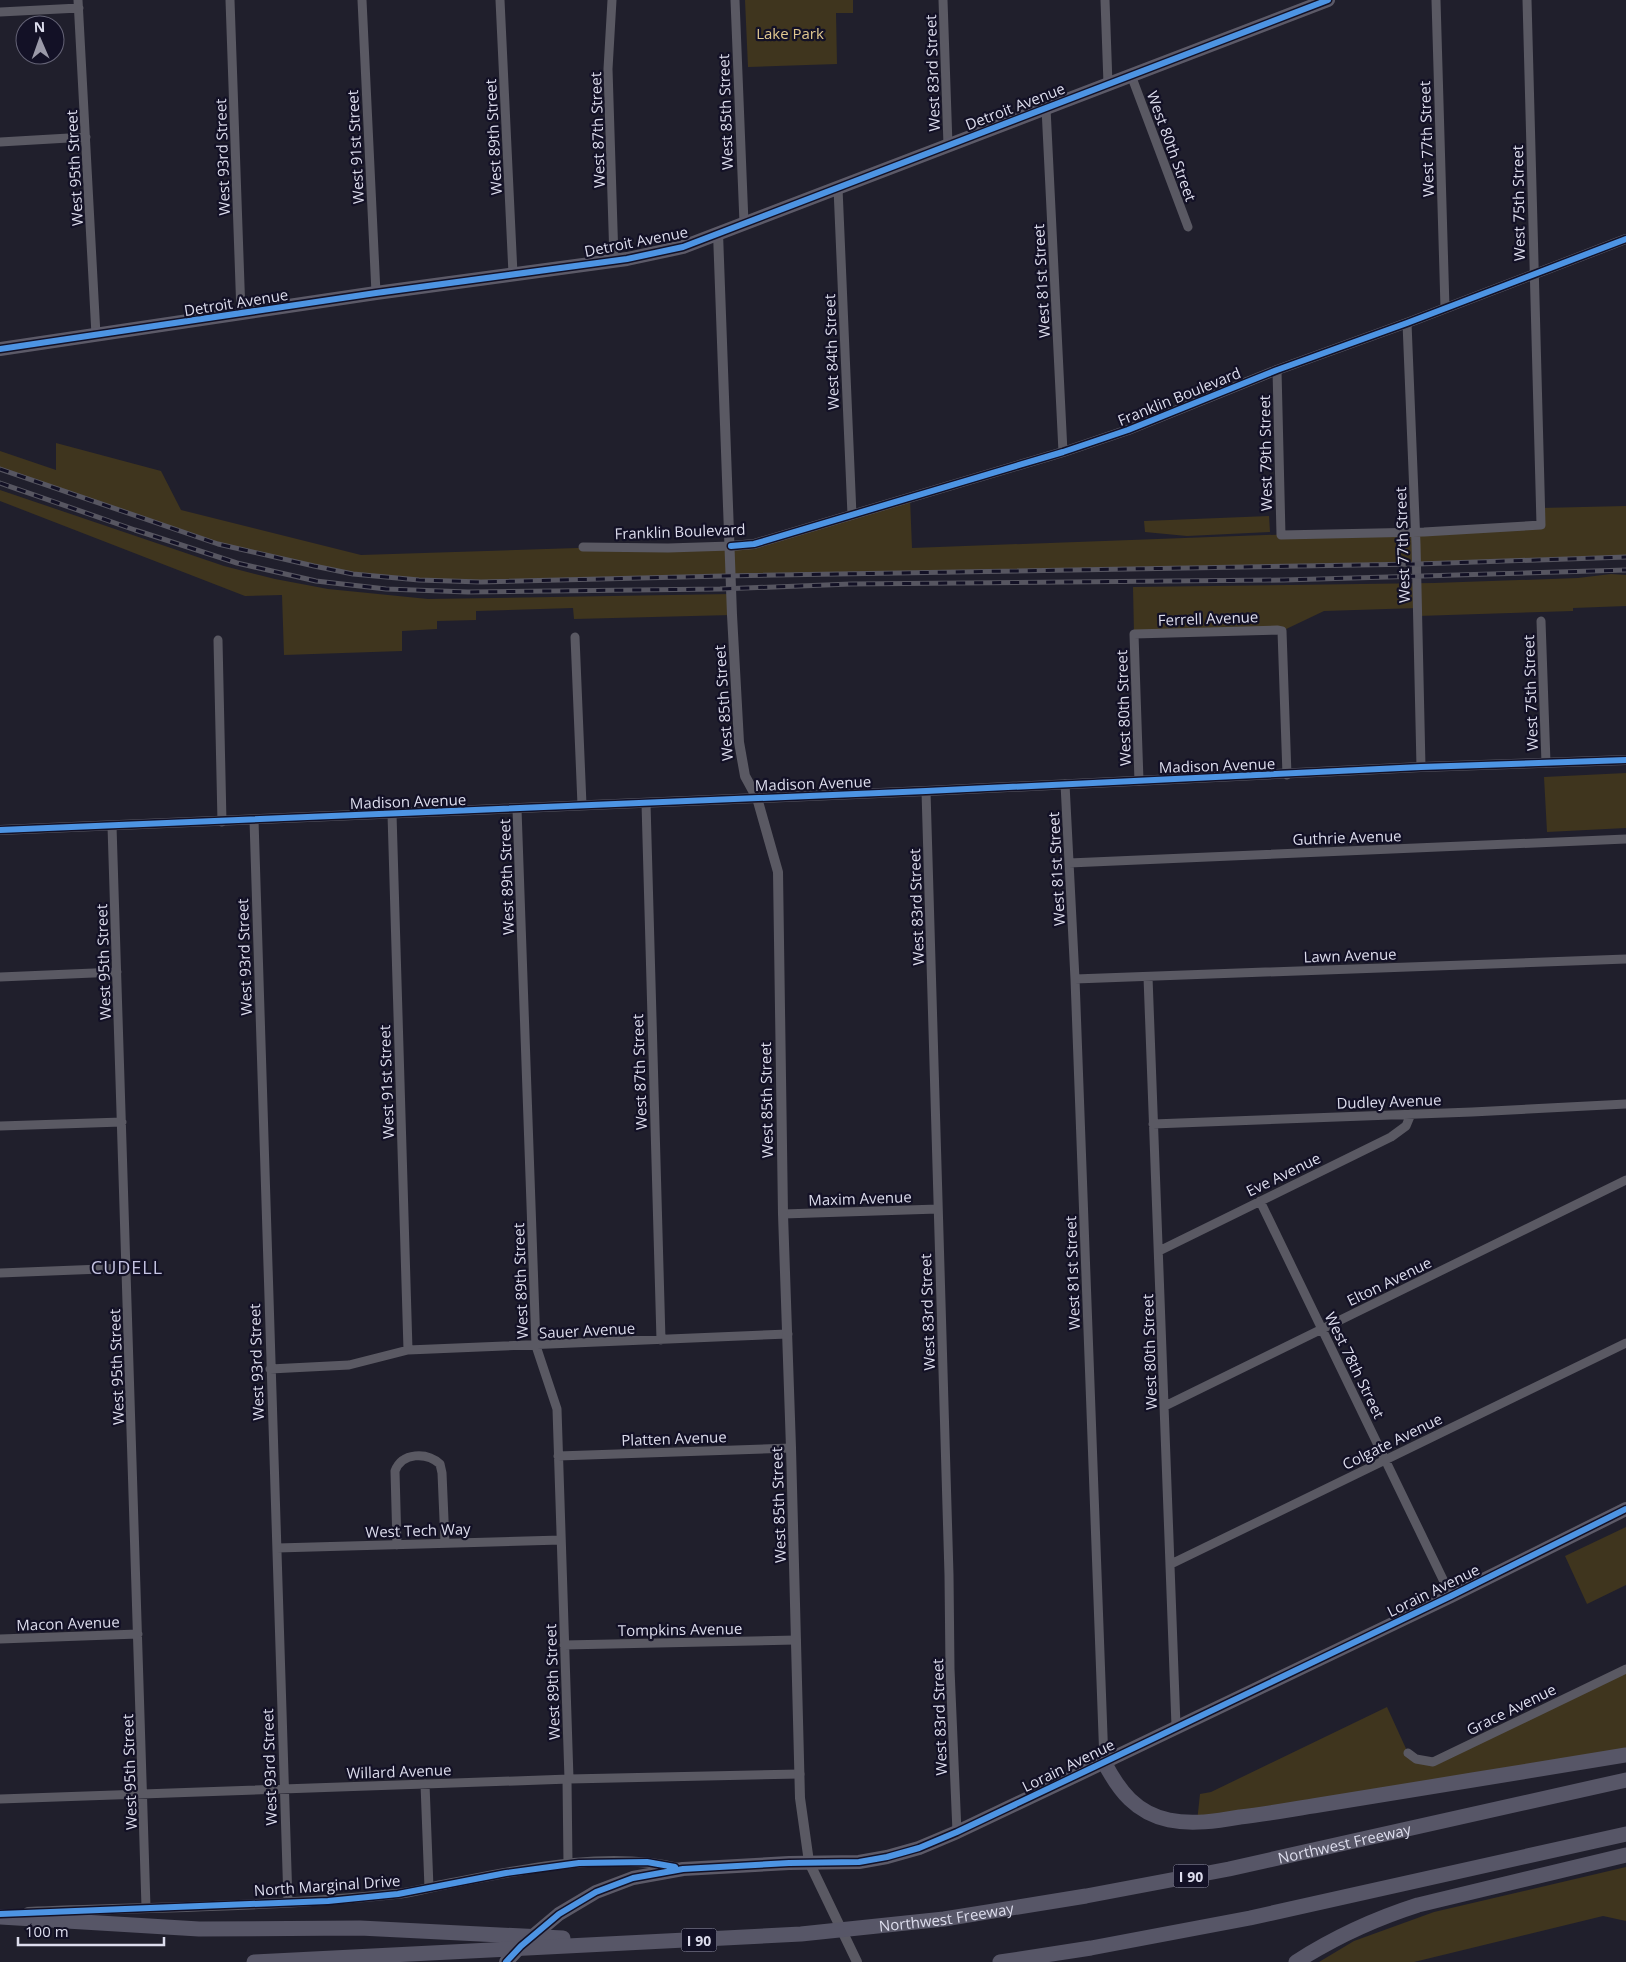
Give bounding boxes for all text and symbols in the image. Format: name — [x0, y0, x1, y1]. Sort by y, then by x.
street label: West 83rd Street — [920, 14, 944, 132]
north arrow — [15, 15, 65, 65]
text: N — [34, 17, 46, 36]
park label: Lake Park — [756, 23, 824, 43]
street label: West 85th Street — [713, 54, 737, 170]
street label: West 87th Street — [585, 72, 609, 188]
street label: West 89th Street — [480, 78, 506, 196]
street label: Detroit Avenue — [962, 78, 1068, 134]
street label: West 77th Street — [1414, 81, 1438, 197]
street label: West 80th Street — [1143, 88, 1201, 204]
street label: West 91st Street — [342, 90, 368, 204]
street label: West 93rd Street — [210, 98, 234, 216]
street label: West 95th Street — [61, 109, 87, 227]
street label: West 75th Street — [1507, 145, 1529, 261]
street label: Detroit Avenue — [583, 221, 689, 261]
street label: West 81st Street — [1028, 224, 1054, 338]
street label: Detroit Avenue — [183, 284, 289, 320]
street label: West 84th Street — [819, 294, 843, 410]
street label: Franklin Boulevard — [1114, 362, 1244, 430]
street label: West 79th Street — [1254, 395, 1276, 511]
street label: West 77th Street — [1390, 487, 1414, 603]
street label: Franklin Boulevard — [614, 519, 746, 543]
street label: Ferrell Avenue — [1157, 606, 1259, 630]
street label: West 75th Street — [1518, 635, 1542, 751]
street label: West 85th Street — [709, 644, 737, 762]
street label: West 80th Street — [1111, 650, 1135, 766]
street label: Madison Avenue — [1159, 753, 1275, 777]
street label: Madison Avenue — [755, 771, 871, 795]
street label: Madison Avenue — [350, 789, 466, 813]
street label: West 81st Street — [1043, 812, 1069, 926]
street label: West 89th Street — [494, 819, 518, 935]
street label: Guthrie Avenue — [1292, 825, 1402, 849]
street label: West 83rd Street — [904, 848, 928, 966]
street label: West 93rd Street — [232, 898, 256, 1016]
street label: West 95th Street — [91, 904, 115, 1020]
street label: Lawn Avenue — [1303, 943, 1397, 967]
street label: West 87th Street — [627, 1014, 651, 1130]
street label: West 91st Street — [374, 1025, 398, 1139]
street label: West 85th Street — [755, 1042, 777, 1158]
street label: Dudley Avenue — [1336, 1089, 1442, 1113]
street label: Eve Avenue — [1242, 1147, 1324, 1201]
street label: Maxim Avenue — [808, 1186, 912, 1210]
street label: West 81st Street — [1060, 1216, 1084, 1330]
street label: West 89th Street — [508, 1223, 532, 1339]
street label: Elton Avenue — [1343, 1252, 1435, 1310]
street label: West 83rd Street — [915, 1253, 939, 1371]
district label: CUDELL — [91, 1255, 163, 1279]
street label: West 80th Street — [1137, 1294, 1161, 1410]
street label: West 93rd Street — [244, 1303, 268, 1421]
street label: West 78th Street — [1321, 1308, 1389, 1422]
street label: West 95th Street — [104, 1309, 128, 1425]
street label: Sauer Avenue — [538, 1317, 636, 1343]
street label: Colgate Avenue — [1339, 1408, 1445, 1474]
street label: Platten Avenue — [621, 1426, 727, 1450]
street label: West 85th Street — [766, 1447, 790, 1563]
street label: West Tech Way — [365, 1518, 471, 1542]
street label: Lorain Avenue — [1383, 1559, 1483, 1621]
street label: Macon Avenue — [16, 1611, 120, 1635]
street label: Tompkins Avenue — [618, 1618, 742, 1640]
street label: West 89th Street — [540, 1624, 564, 1740]
street label: West 83rd Street — [927, 1658, 951, 1776]
street label: Grace Avenue — [1463, 1679, 1559, 1739]
street label: West 93rd Street — [257, 1708, 281, 1826]
street label: West 95th Street — [117, 1714, 141, 1830]
street label: Lorain Avenue — [1018, 1734, 1118, 1796]
street label: Willard Avenue — [346, 1759, 452, 1783]
street label: Northwest Freeway — [1276, 1818, 1413, 1868]
road number: I 90 — [1174, 1864, 1208, 1888]
street label: North Marginal Drive — [253, 1870, 401, 1900]
street label: Northwest Freeway — [878, 1898, 1016, 1936]
scale bar — [18, 1914, 164, 1946]
text: 100 m — [25, 1921, 69, 1941]
road number: I 90 — [682, 1928, 716, 1952]

